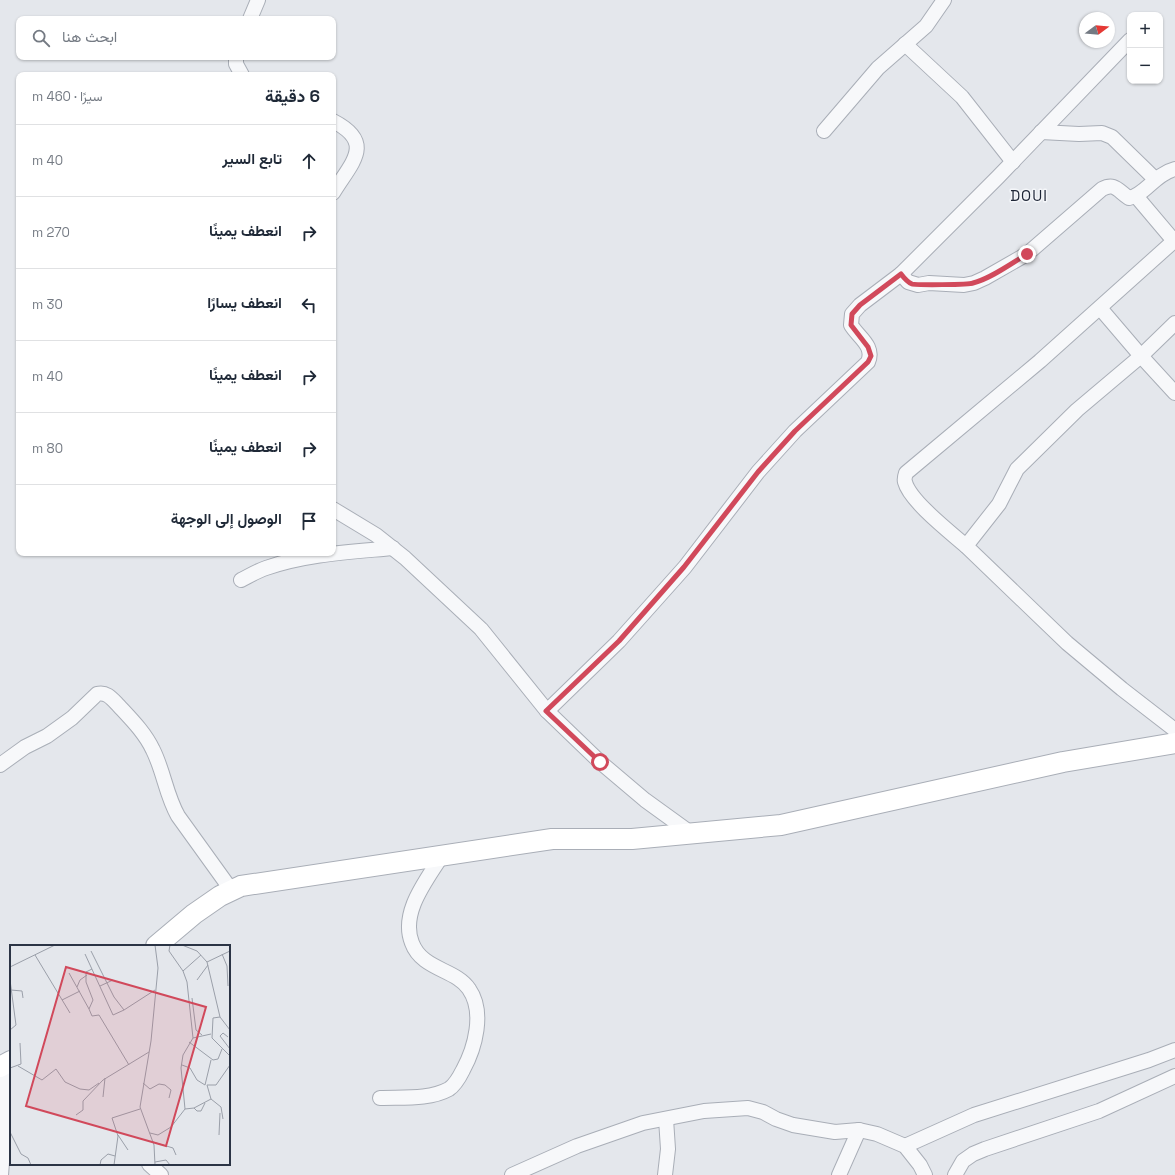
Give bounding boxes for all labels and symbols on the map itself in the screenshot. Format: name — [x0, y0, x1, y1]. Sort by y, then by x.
north arrow — [1079, 12, 1115, 48]
district label: DOUI — [1010, 186, 1048, 205]
route end — [1018, 245, 1036, 263]
route start — [591, 753, 609, 771]
inset map — [10, 945, 230, 1165]

